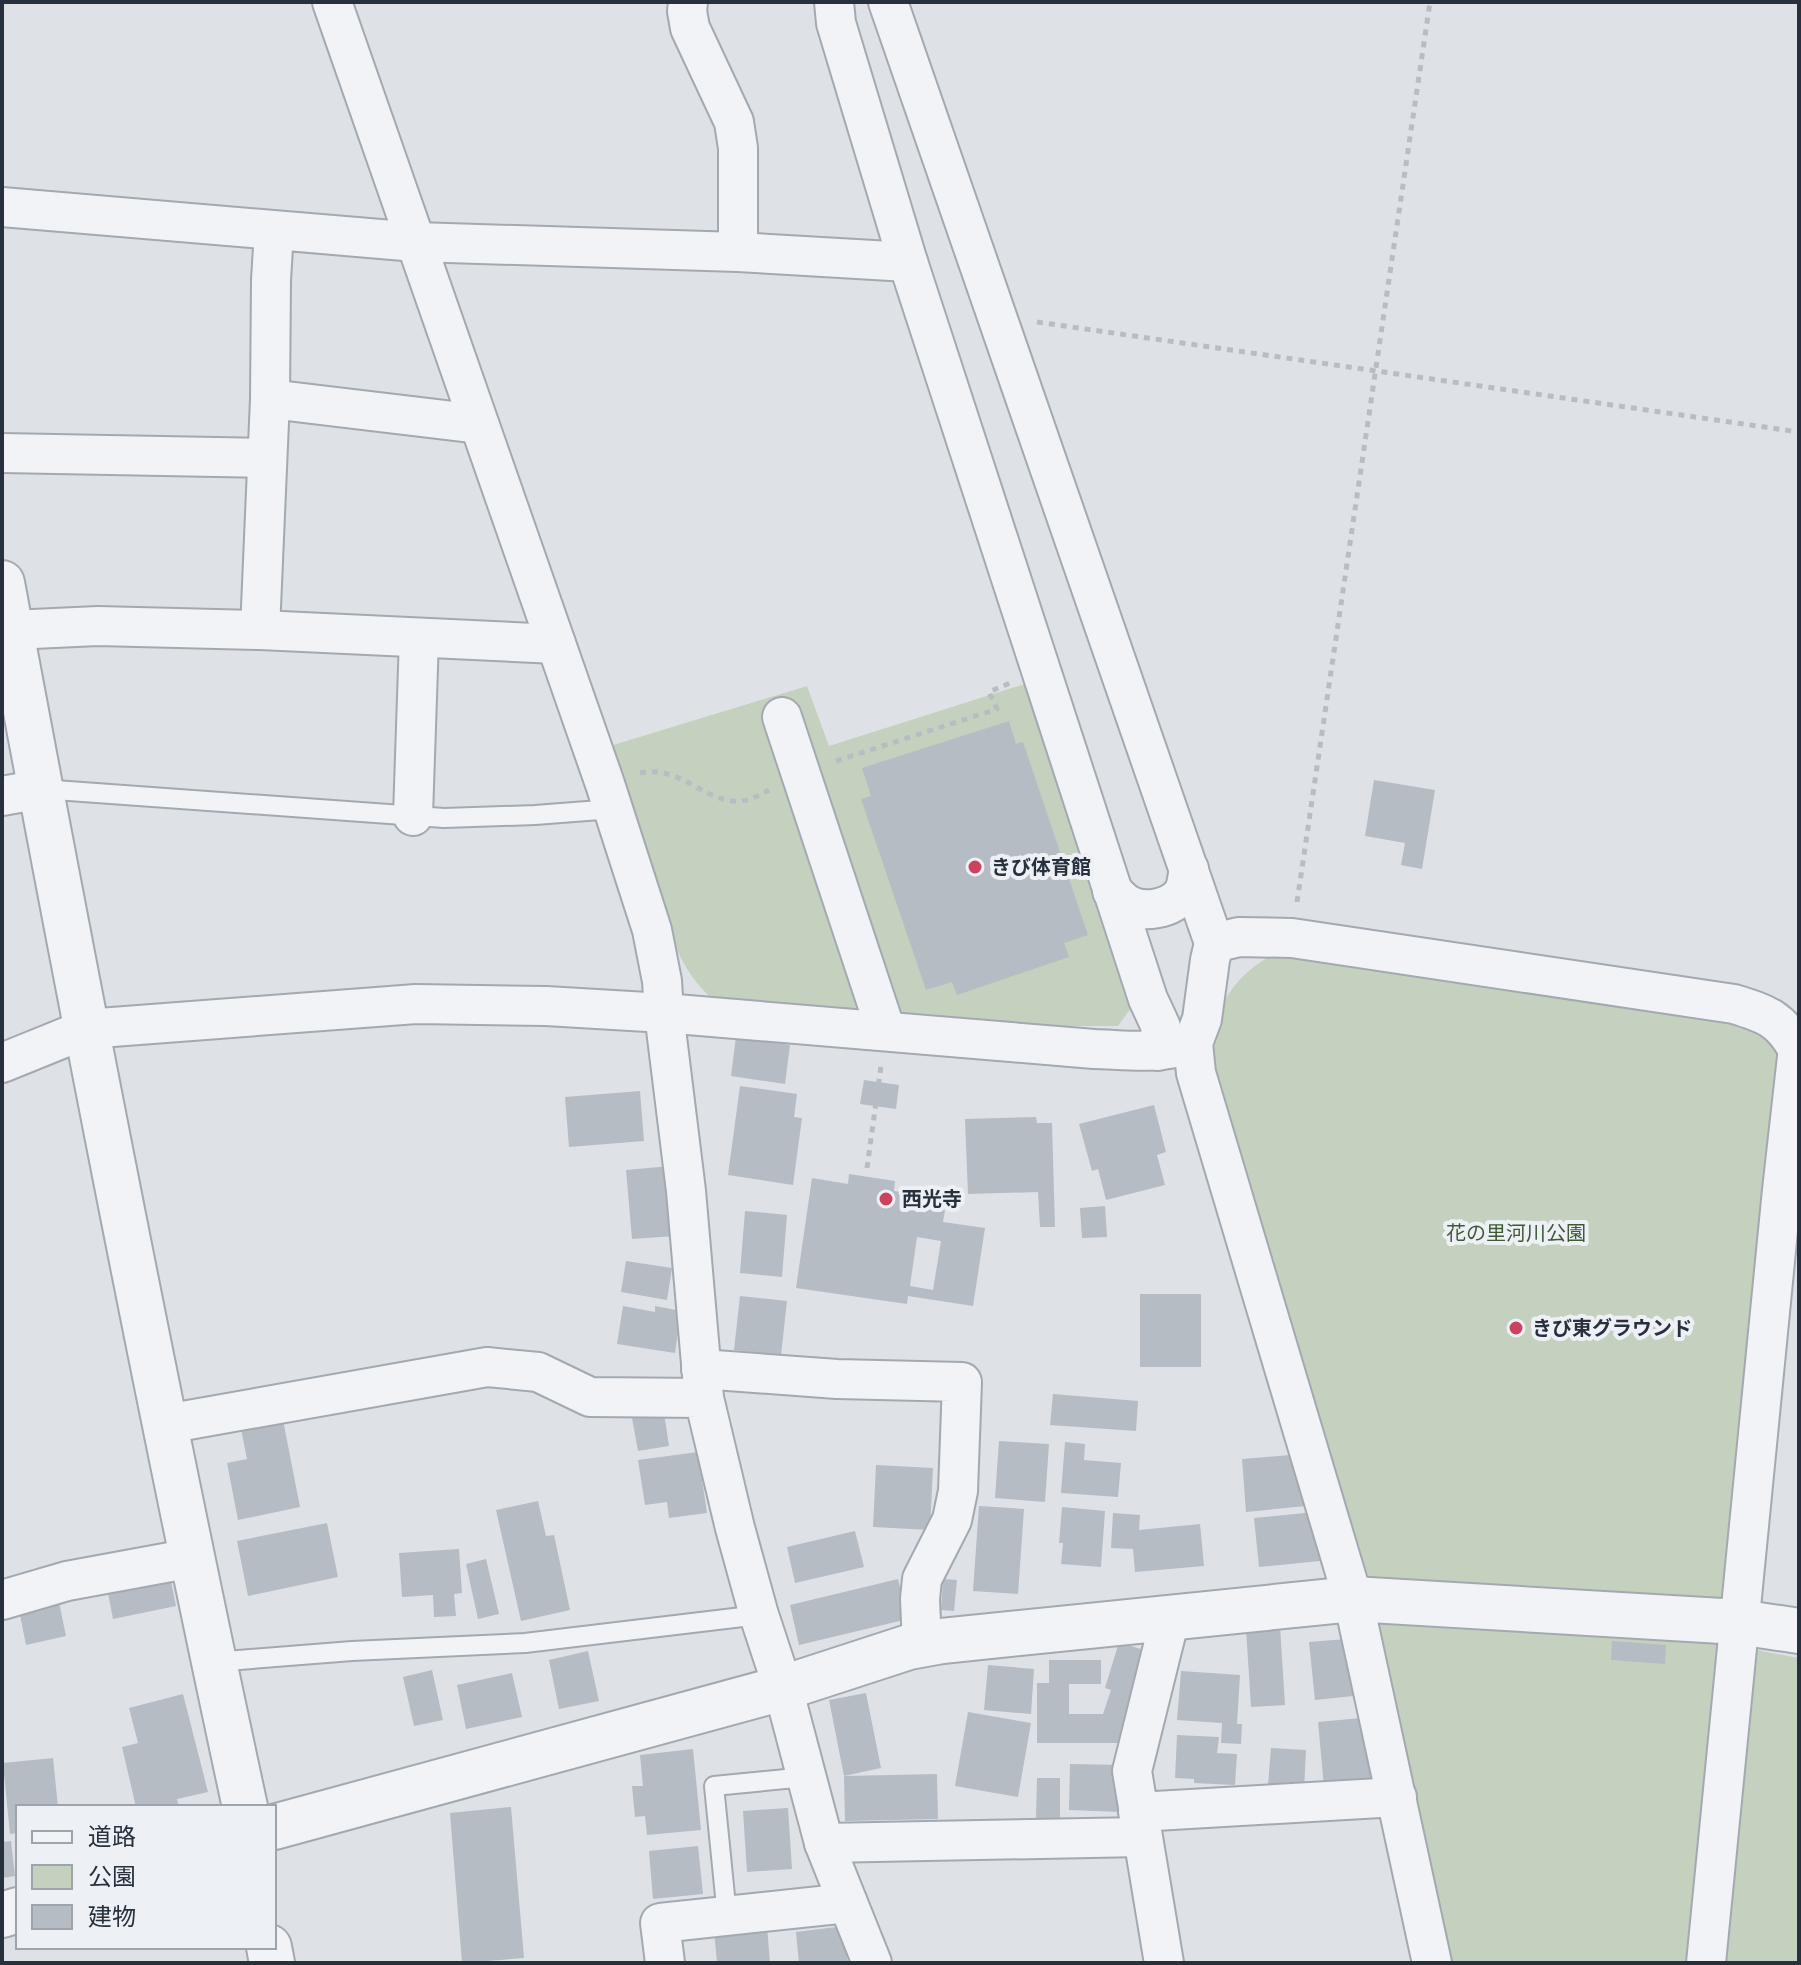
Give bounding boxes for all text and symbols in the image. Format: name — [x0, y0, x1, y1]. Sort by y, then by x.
place label: きび体育館 — [991, 855, 1091, 879]
marker: きび体育館 — [966, 858, 984, 876]
place label: 西光寺 — [902, 1187, 962, 1211]
marker: 西光寺 — [877, 1190, 895, 1208]
park label: 花の里河川公園 — [1446, 1221, 1586, 1245]
place label: きび東グラウンド — [1532, 1316, 1692, 1340]
marker: きび東グラウンド — [1507, 1319, 1525, 1337]
legend — [16, 1805, 276, 1949]
text: 道路 — [88, 1822, 136, 1850]
text: 公園 — [88, 1862, 136, 1890]
text: 建物 — [88, 1902, 136, 1930]

